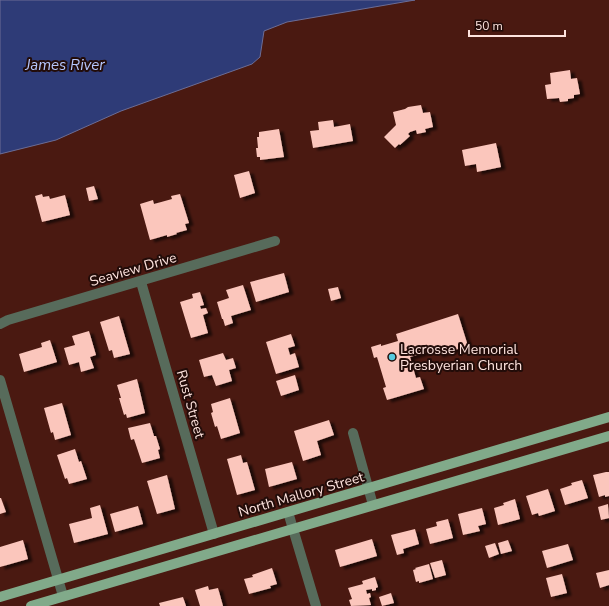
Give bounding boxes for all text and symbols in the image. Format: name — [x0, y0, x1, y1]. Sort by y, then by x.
scale bar — [469, 12, 565, 38]
text: 50 m — [475, 18, 503, 34]
water label: James River — [24, 55, 105, 75]
street label: Seaview Drive — [87, 248, 179, 291]
place label: Lacrosse Memorial Presbyerian Church — [400, 340, 522, 375]
marker: Lacrosse Memorial Presbyerian Church — [387, 352, 397, 362]
street label: Rust Street — [172, 368, 209, 441]
street label: North Mallory Street — [236, 467, 366, 522]

